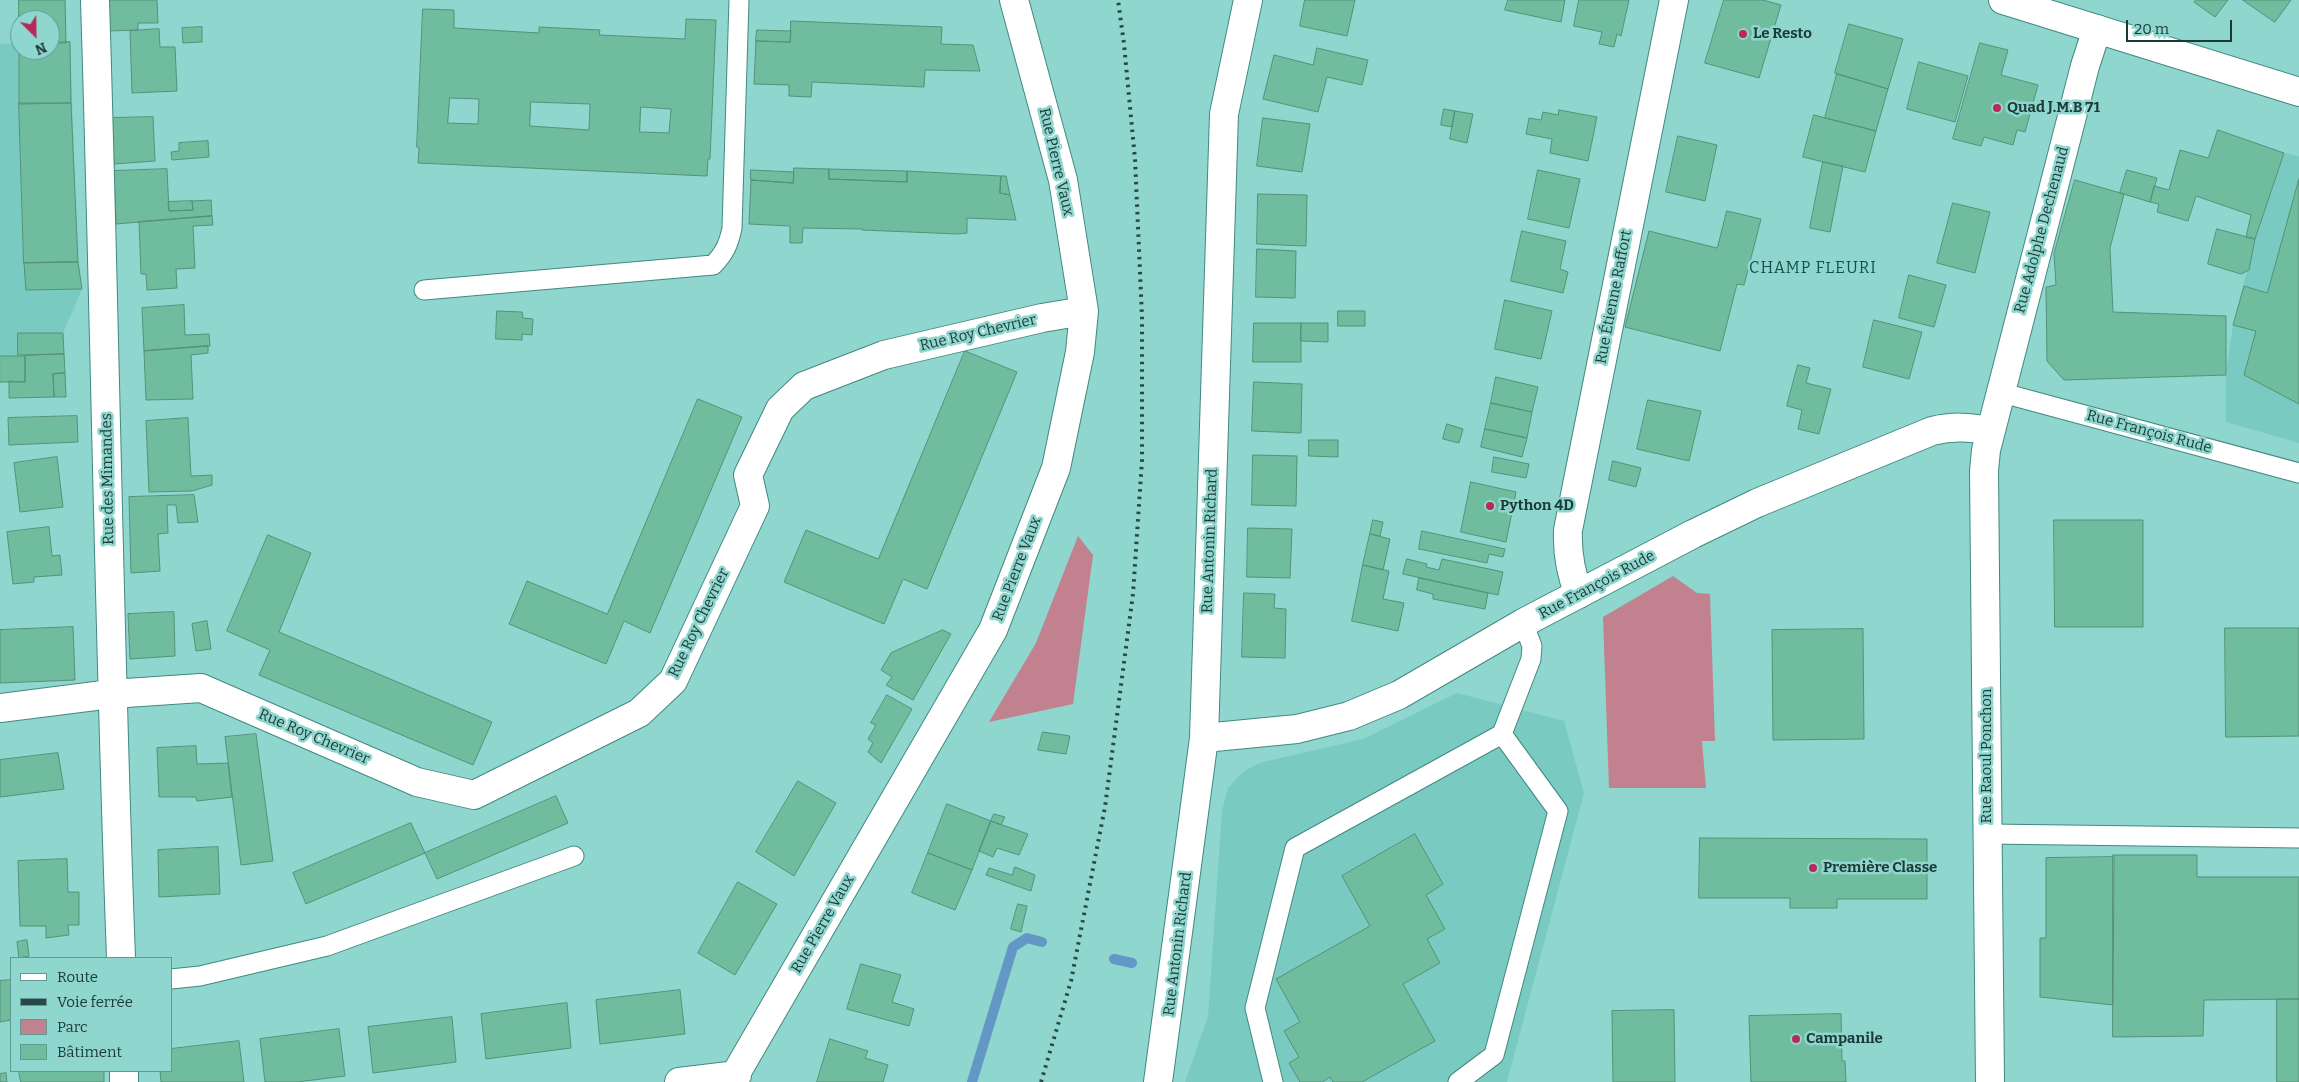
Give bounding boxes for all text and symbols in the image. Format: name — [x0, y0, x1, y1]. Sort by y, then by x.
north arrow — [10, 10, 60, 60]
scale bar — [2129, 10, 2235, 42]
text: 20 m — [2134, 20, 2169, 38]
place label: Le Resto — [1753, 25, 1812, 43]
marker: Le Resto — [1737, 28, 1749, 40]
text: N — [32, 38, 49, 58]
place label: Quad J.M.B 71 — [2007, 99, 2100, 117]
marker: Quad J.M.B 71 — [1991, 102, 2003, 114]
street label: Rue Pierre Vaux — [1035, 106, 1077, 218]
street label: Rue Adolphe Dechenaud — [2011, 145, 2073, 315]
street label: Rue Étienne Raffort — [1592, 228, 1636, 366]
district label: CHAMP FLEURI — [1748, 259, 1878, 279]
street label: Rue Roy Chevrier — [918, 311, 1038, 355]
street label: Rue François Rude — [2084, 407, 2214, 457]
street label: Rue des Mimandes — [98, 413, 118, 545]
street label: Rue Antonin Richard — [1198, 468, 1222, 614]
place label: Python 4D — [1500, 497, 1574, 515]
marker: Python 4D — [1484, 500, 1496, 512]
street label: Rue Pierre Vaux — [989, 514, 1045, 624]
street label: Rue François Rude — [1536, 547, 1658, 623]
street label: Rue Roy Chevrier — [665, 566, 733, 680]
street label: Rue Raoul Ponchon — [1978, 689, 1996, 823]
street label: Rue Roy Chevrier — [256, 705, 372, 769]
place label: Première Classe — [1823, 859, 1937, 877]
marker: Première Classe — [1807, 862, 1819, 874]
street label: Rue Antonin Richard — [1160, 871, 1196, 1017]
street label: Rue Pierre Vaux — [788, 872, 858, 976]
legend — [10, 957, 172, 1072]
text: Route — [57, 968, 98, 986]
text: Voie ferrée — [57, 993, 133, 1011]
text: Parc — [57, 1018, 88, 1036]
place label: Campanile — [1806, 1030, 1883, 1048]
marker: Campanile — [1790, 1033, 1802, 1045]
text: Bâtiment — [57, 1043, 122, 1061]

